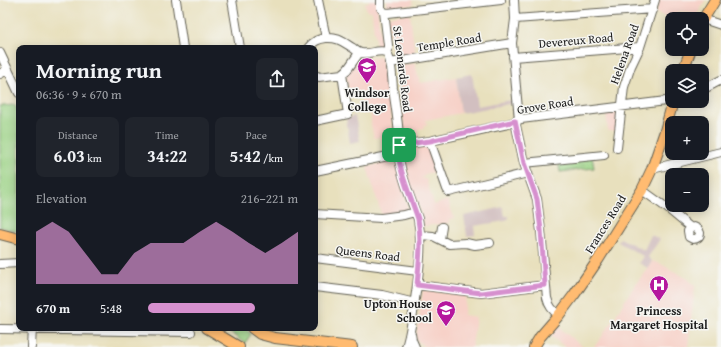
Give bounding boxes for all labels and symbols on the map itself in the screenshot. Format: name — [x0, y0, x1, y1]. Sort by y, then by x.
street label: Helena Road — [605, 21, 643, 86]
street label: St Leonards Road — [389, 25, 417, 114]
street label: Temple Road — [416, 28, 483, 55]
street label: Devereux Road — [538, 28, 615, 52]
school or university icon: Windsor College — [356, 56, 378, 84]
place label: Windsor College — [345, 84, 390, 115]
street label: Grove Road — [516, 92, 575, 118]
pin — [382, 128, 416, 162]
street label: Frances Road — [580, 191, 630, 257]
street label: Queens Road — [335, 241, 402, 265]
hospital icon: Princess Margaret Hospital — [648, 274, 670, 302]
place label: Upton House School — [364, 295, 432, 326]
school or university icon: Upton House School — [435, 299, 457, 327]
place label: Princess Margaret Hospital — [610, 302, 708, 333]

